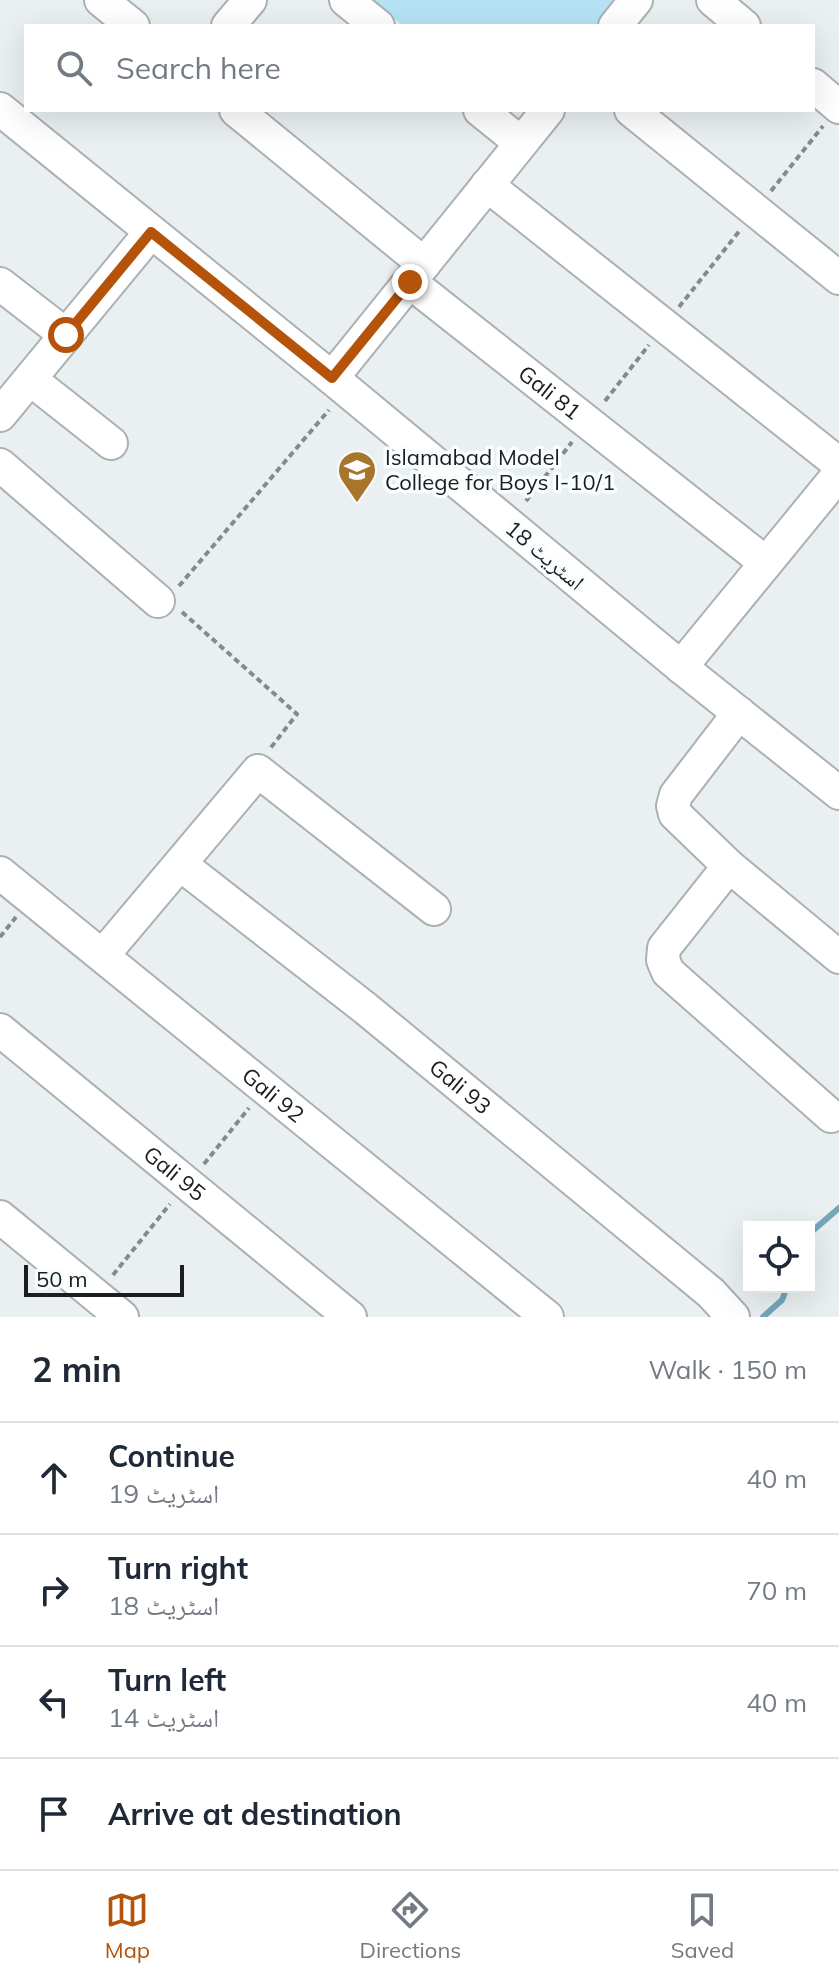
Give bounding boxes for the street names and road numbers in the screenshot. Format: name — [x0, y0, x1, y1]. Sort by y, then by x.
street label: Gali 81 — [513, 359, 587, 426]
street label: اسٹریٹ 18 — [500, 514, 590, 596]
street label: Gali 93 — [424, 1053, 497, 1120]
street label: Gali 92 — [237, 1061, 310, 1128]
street label: Gali 95 — [138, 1140, 211, 1207]

